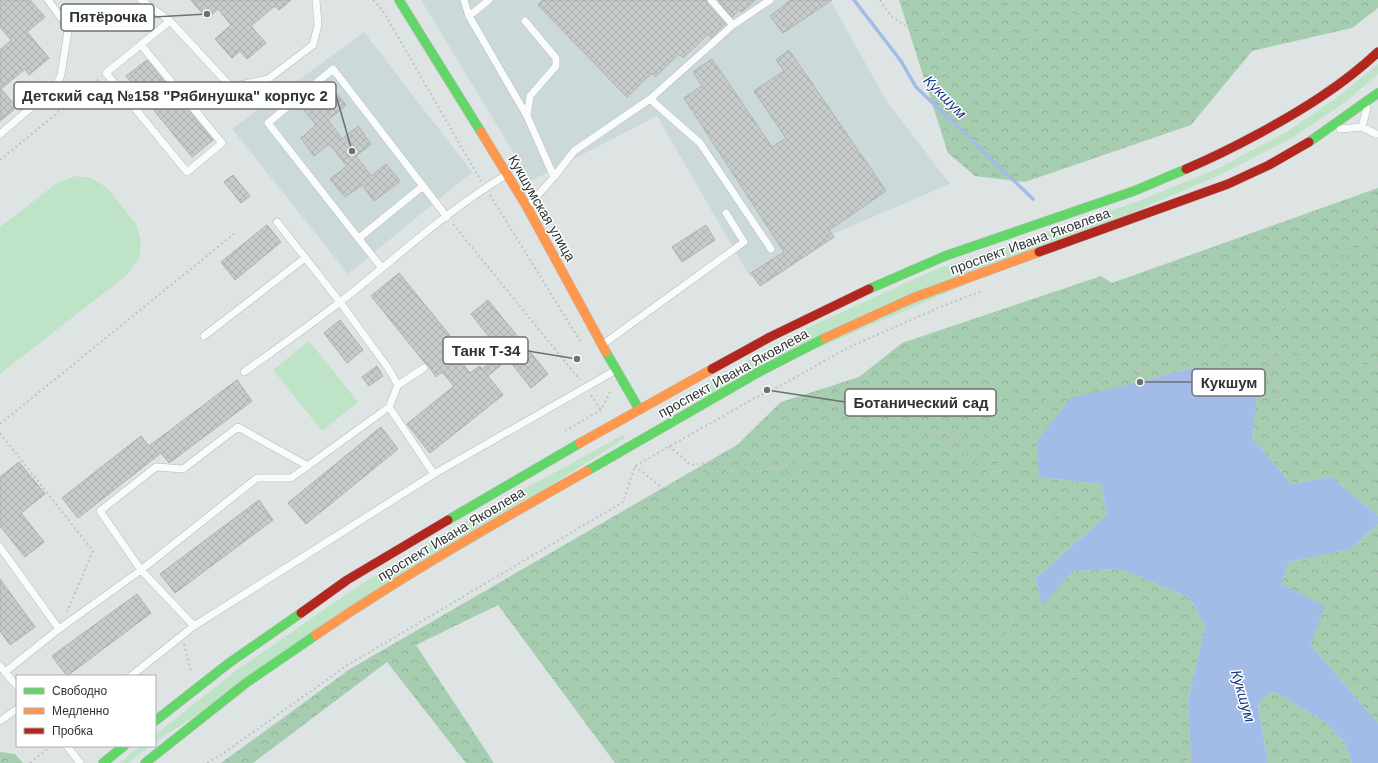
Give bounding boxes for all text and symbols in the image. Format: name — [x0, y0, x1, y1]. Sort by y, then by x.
callout: Пятёрочка — [61, 4, 154, 31]
text: Пятёрочка — [69, 8, 148, 25]
water label: Кукшум — [920, 72, 970, 122]
callout: Детский сад №158 "Рябинушка" корпус 2 — [14, 82, 336, 109]
text: Детский сад №158 "Рябинушка" корпус 2 — [22, 87, 328, 104]
street label: Кукшумская улица — [505, 152, 579, 264]
street label: проспект Ивана Яковлева — [948, 205, 1112, 277]
street label: проспект Ивана Яковлева — [655, 325, 811, 421]
callout: Танк Т-34 — [443, 337, 528, 364]
text: Танк Т-34 — [452, 342, 521, 359]
callout: Кукшум — [1192, 369, 1265, 396]
text: Кукшум — [1201, 374, 1257, 391]
callout: Ботанический сад — [845, 389, 996, 416]
text: Ботанический сад — [853, 394, 989, 411]
street label: проспект Ивана Яковлева — [374, 484, 528, 584]
water label: Кукшум — [1228, 668, 1259, 724]
legend — [16, 675, 156, 747]
text: Свободно — [52, 684, 107, 698]
text: Медленно — [52, 704, 109, 718]
text: Пробка — [52, 724, 93, 738]

